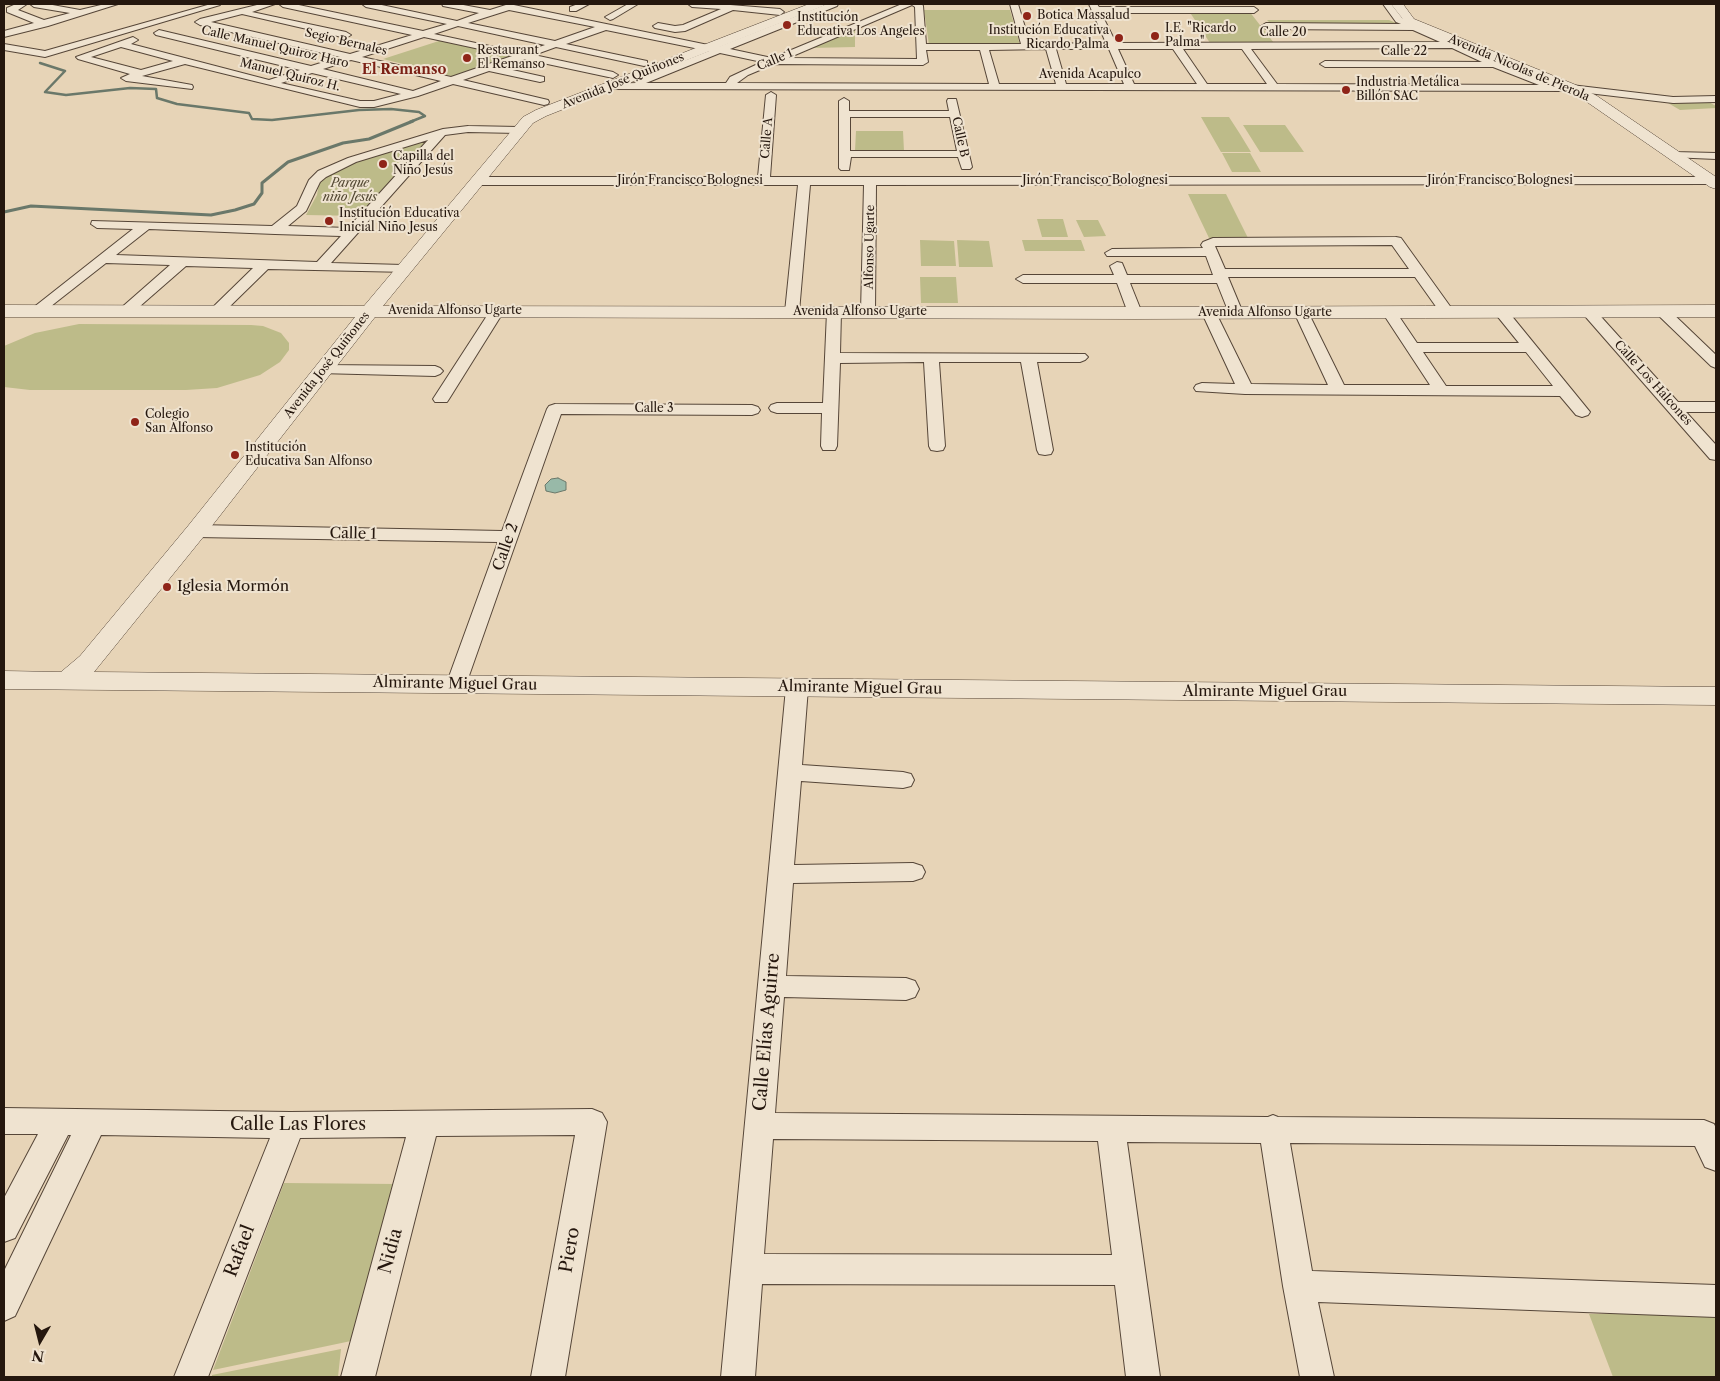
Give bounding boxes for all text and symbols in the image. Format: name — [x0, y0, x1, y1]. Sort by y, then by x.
place label: Botica Massalud — [1037, 9, 1130, 23]
marker: Botica Massalud — [1021, 10, 1033, 22]
place label: Institución Educativa Los Angeles — [797, 11, 925, 39]
marker: Institución Educativa Los Angeles — [781, 19, 793, 31]
place label: I.E. "Ricardo Palma" — [1165, 22, 1236, 50]
street label: Calle Manuel Quiroz Haro — [200, 23, 350, 71]
place label: Institución Educativa Ricardo Palma — [988, 24, 1109, 52]
street label: Segio Bernales — [303, 26, 389, 58]
street label: Calle 20 — [1259, 26, 1307, 40]
marker: I.E. "Ricardo Palma" — [1149, 30, 1161, 42]
marker: Institución Educativa Ricardo Palma — [1113, 32, 1125, 44]
street label: Avenida Nicolas de Pierola — [1446, 32, 1592, 104]
place label: Restaurant El Remanso — [477, 44, 545, 72]
street label: Calle 22 — [1381, 45, 1427, 59]
street label: Calle 1 — [755, 46, 795, 74]
street label: Avenida José Quiñones — [560, 50, 686, 112]
marker: Restaurant El Remanso — [461, 52, 473, 64]
street label: Manuel Quiroz H. — [238, 56, 342, 94]
district label: El Remanso — [362, 62, 446, 78]
street label: Avenida Acapulco — [1039, 68, 1141, 82]
place label: Industria Metálica Billón SAC — [1356, 76, 1459, 104]
marker: Industria Metálica Billón SAC — [1340, 84, 1352, 96]
street label: Calle B — [949, 115, 971, 159]
street label: Calle A — [758, 117, 776, 159]
place label: Capilla del Niño Jesús — [393, 150, 454, 178]
marker: Capilla del Niño Jesús — [377, 158, 389, 170]
street label: Jirón Francisco Bolognesi — [617, 174, 763, 188]
street label: Jirón Francisco Bolognesi — [1022, 174, 1168, 188]
street label: Jirón Francisco Bolognesi — [1427, 174, 1573, 188]
park label: Parque niño Jesús — [323, 177, 377, 205]
street label: Alfonso Ugarte — [862, 204, 878, 290]
place label: Institución Educativa Inicial Niño Jesus — [339, 207, 460, 235]
marker: Institución Educativa Inicial Niño Jesus — [323, 215, 335, 227]
street label: Avenida Alfonso Ugarte — [388, 304, 522, 318]
street label: Avenida Alfonso Ugarte — [793, 305, 927, 319]
street label: Avenida Alfonso Ugarte — [1198, 306, 1332, 320]
street label: Avenida José Quiñones — [281, 309, 373, 421]
street label: Calle Los Halcones — [1611, 338, 1695, 428]
street label: Calle 3 — [634, 402, 674, 416]
place label: Colegio San Alfonso — [145, 408, 213, 436]
marker: Colegio San Alfonso — [129, 416, 141, 428]
place label: Institución Educativa San Alfonso — [245, 441, 372, 469]
marker: Institución Educativa San Alfonso — [229, 449, 241, 461]
street label: Calle 2 — [489, 521, 523, 573]
street label: Calle 1 — [329, 525, 377, 543]
place label: Iglesia Mormón — [177, 578, 289, 596]
marker: Iglesia Mormón — [161, 581, 173, 593]
street label: Almirante Miguel Grau — [373, 674, 537, 694]
street label: Almirante Miguel Grau — [778, 678, 942, 698]
street label: Almirante Miguel Grau — [1183, 683, 1347, 701]
street label: Calle Elías Aguirre — [749, 952, 785, 1112]
street label: Calle Las Flores — [230, 1114, 366, 1136]
street label: Rafael — [220, 1222, 260, 1280]
street label: Nidia — [375, 1226, 407, 1276]
street label: Piero — [555, 1226, 585, 1274]
north arrow — [15, 1316, 65, 1366]
text: N — [31, 1346, 45, 1366]

